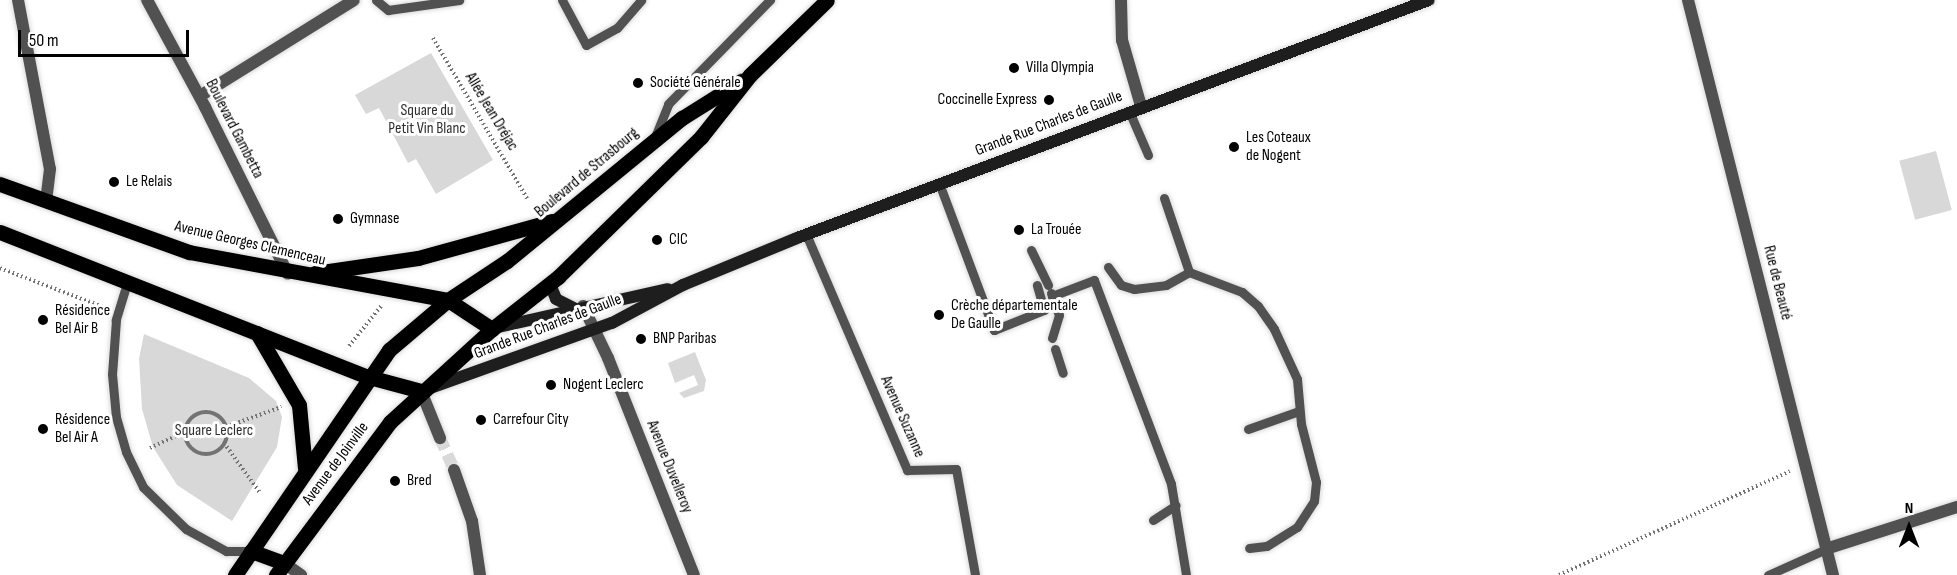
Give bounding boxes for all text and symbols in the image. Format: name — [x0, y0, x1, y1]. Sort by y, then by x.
scale bar — [21, 18, 192, 56]
text: 50 m — [29, 30, 59, 51]
place label: Villa Olympia — [1026, 58, 1094, 78]
marker: Villa Olympia — [1007, 61, 1021, 75]
street label: Allée Jean Dréjac — [460, 69, 522, 155]
place label: Société Générale — [650, 73, 741, 93]
street label: Boulevard Gambetta — [201, 76, 267, 182]
marker: Société Générale — [631, 76, 645, 90]
street label: Grande Rue Charles de Gaulle — [973, 87, 1125, 161]
place label: Coccinelle Express — [938, 90, 1037, 110]
marker: Coccinelle Express — [1042, 93, 1056, 107]
park label: Square du Petit Vin Blanc — [388, 101, 466, 139]
street label: Boulevard de Strasbourg — [531, 124, 643, 222]
place label: Les Coteaux de Nogent — [1246, 128, 1311, 166]
marker: Les Coteaux de Nogent — [1227, 140, 1241, 154]
place label: Le Relais — [126, 172, 172, 192]
marker: Le Relais — [107, 175, 121, 189]
place label: Gymnase — [350, 209, 399, 229]
marker: Gymnase — [331, 212, 345, 226]
street label: Avenue Georges Clemenceau — [173, 217, 327, 271]
place label: La Trouée — [1031, 220, 1081, 240]
marker: La Trouée — [1012, 223, 1026, 237]
place label: CIC — [669, 230, 688, 250]
marker: CIC — [650, 233, 664, 247]
street label: Rue de Beauté — [1758, 244, 1796, 322]
street label: Grande Rue Charles de Gaulle — [472, 290, 624, 364]
place label: Crèche départementale De Gaulle — [951, 296, 1078, 334]
place label: Résidence Bel Air B — [55, 301, 110, 339]
marker: Crèche départementale De Gaulle — [932, 308, 946, 322]
marker: Résidence Bel Air B — [36, 313, 50, 327]
place label: BNP Paribas — [653, 329, 716, 349]
marker: BNP Paribas — [634, 332, 648, 346]
street label: Avenue Suzanne — [875, 373, 929, 461]
place label: Nogent Leclerc — [563, 375, 644, 395]
marker: Nogent Leclerc — [544, 378, 558, 392]
place label: Résidence Bel Air A — [55, 410, 110, 448]
place label: Carrefour City — [493, 410, 569, 430]
marker: Carrefour City — [474, 413, 488, 427]
street label: Avenue Duvelleroy — [642, 418, 696, 516]
street label: Avenue de Joinville — [299, 419, 373, 509]
park label: Square Leclerc — [175, 421, 253, 441]
marker: Résidence Bel Air A — [36, 422, 50, 436]
place label: Bred — [407, 471, 432, 491]
marker: Bred — [388, 474, 402, 488]
north arrow — [1879, 497, 1939, 557]
text: N — [1905, 499, 1913, 518]

